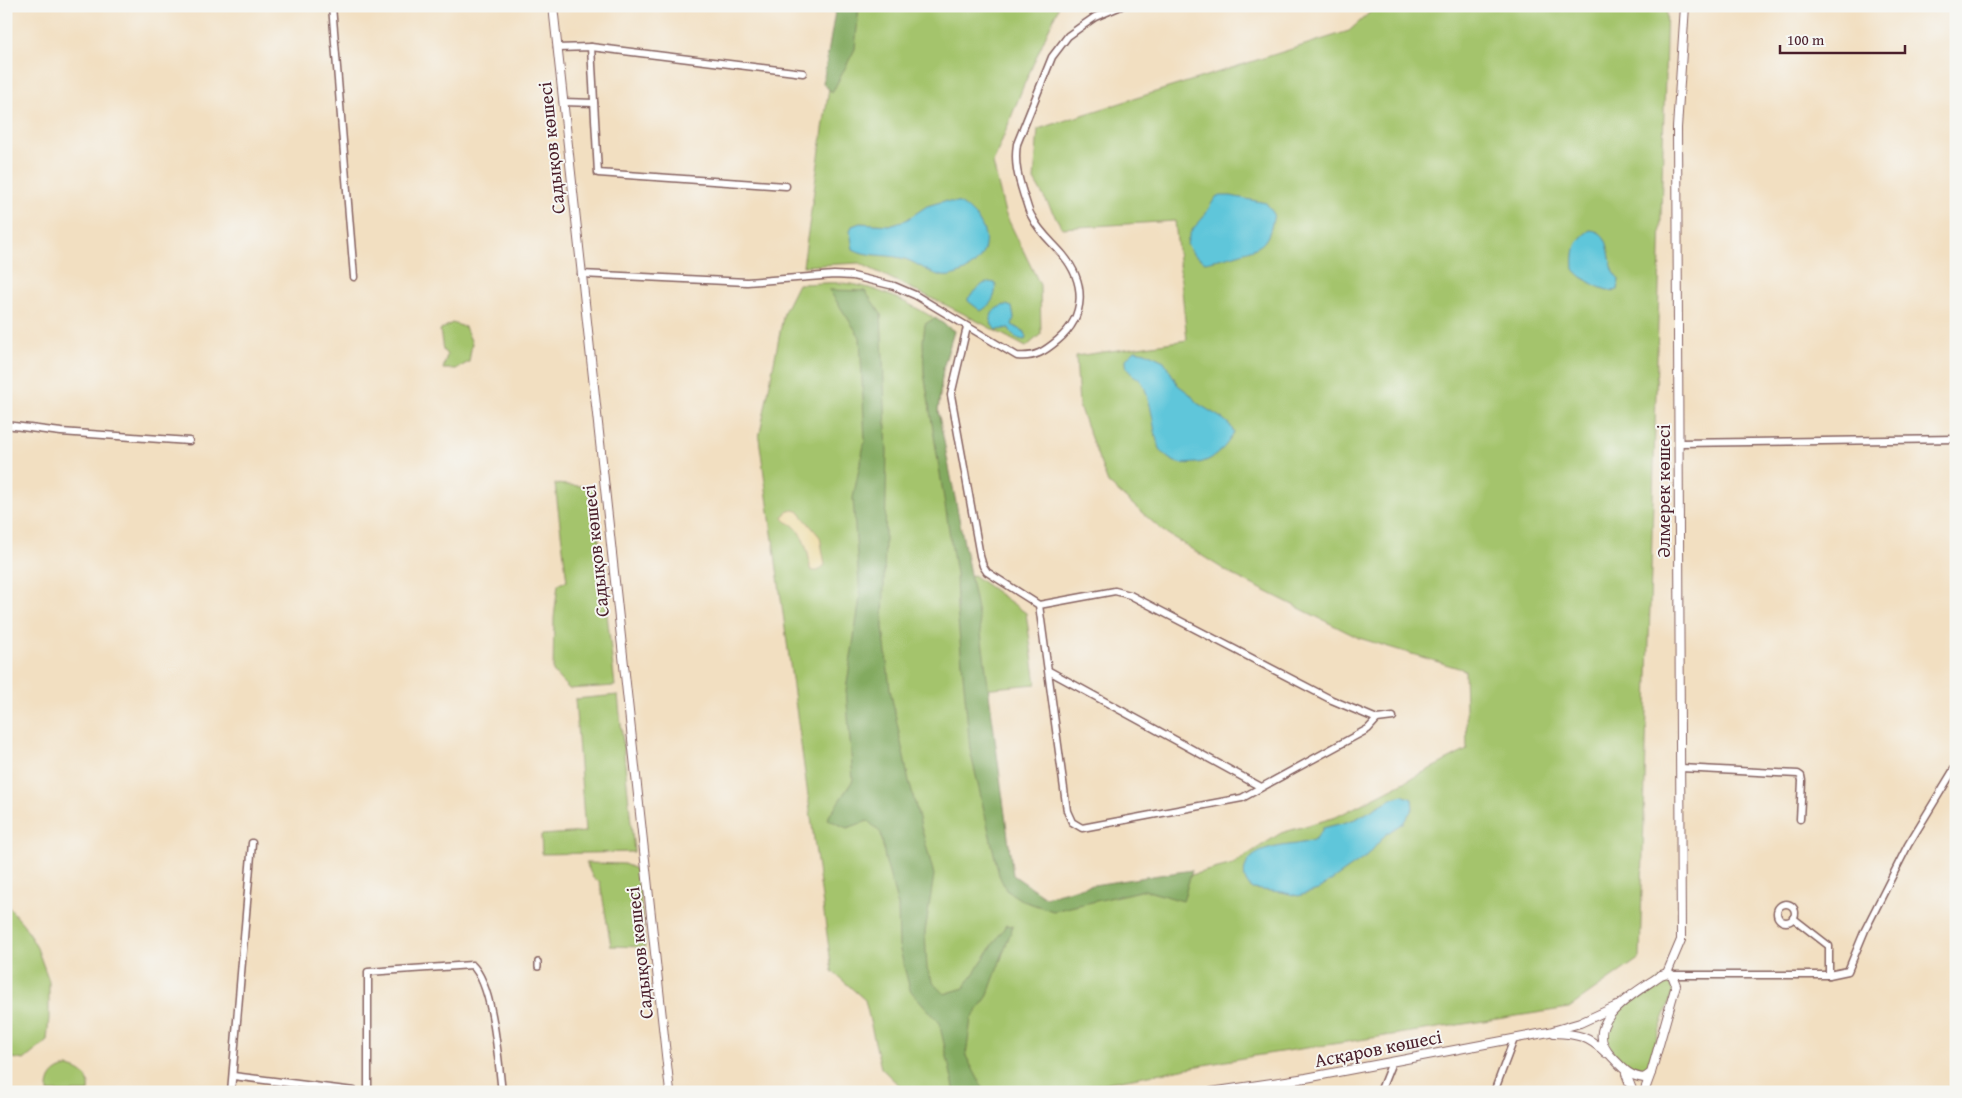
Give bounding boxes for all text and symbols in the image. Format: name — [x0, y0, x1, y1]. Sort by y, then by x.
scale bar — [1780, 22, 1904, 54]
text: 100 m — [1787, 29, 1825, 50]
street label: Садықов көшесі — [530, 80, 572, 216]
street label: Әлмерек көшесі — [1649, 424, 1677, 558]
street label: Садықов көшесі — [574, 483, 616, 619]
street label: Садықов көшесі — [618, 885, 660, 1021]
street label: Асқаров көшесі — [1312, 1022, 1444, 1074]

